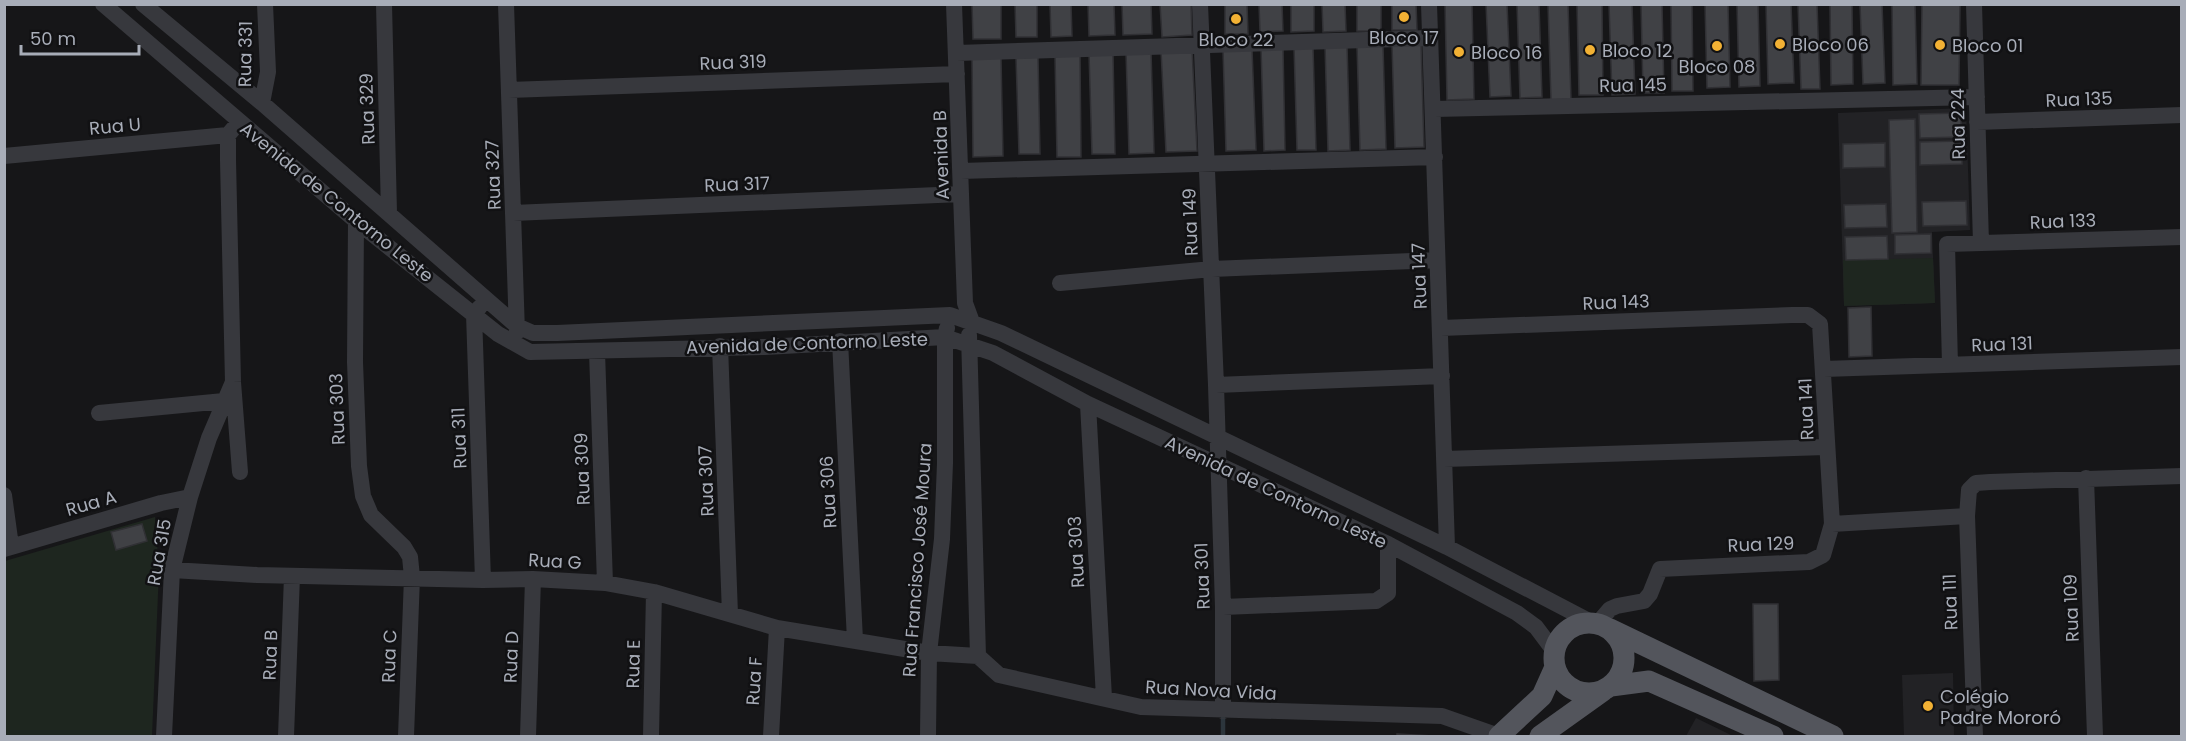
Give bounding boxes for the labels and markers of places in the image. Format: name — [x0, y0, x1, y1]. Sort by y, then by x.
marker: Bloco 17 — [1397, 10, 1411, 24]
marker: Bloco 22 — [1229, 12, 1243, 26]
place label: Bloco 17 — [1369, 25, 1439, 50]
place label: Bloco 22 — [1199, 27, 1273, 52]
place label: Bloco 06 — [1792, 32, 1869, 57]
place label: Bloco 01 — [1952, 33, 2023, 58]
marker: Bloco 06 — [1773, 37, 1787, 51]
place label: Bloco 12 — [1602, 38, 1672, 63]
marker: Bloco 01 — [1933, 38, 1947, 52]
marker: Bloco 08 — [1710, 39, 1724, 53]
place label: Bloco 16 — [1471, 40, 1542, 65]
marker: Bloco 12 — [1583, 43, 1597, 57]
marker: Bloco 16 — [1452, 45, 1466, 59]
place label: Bloco 08 — [1679, 54, 1755, 79]
place label: Colégio Padre Mororó — [1940, 684, 2061, 730]
marker: Colégio Padre Mororó — [1921, 699, 1935, 713]

